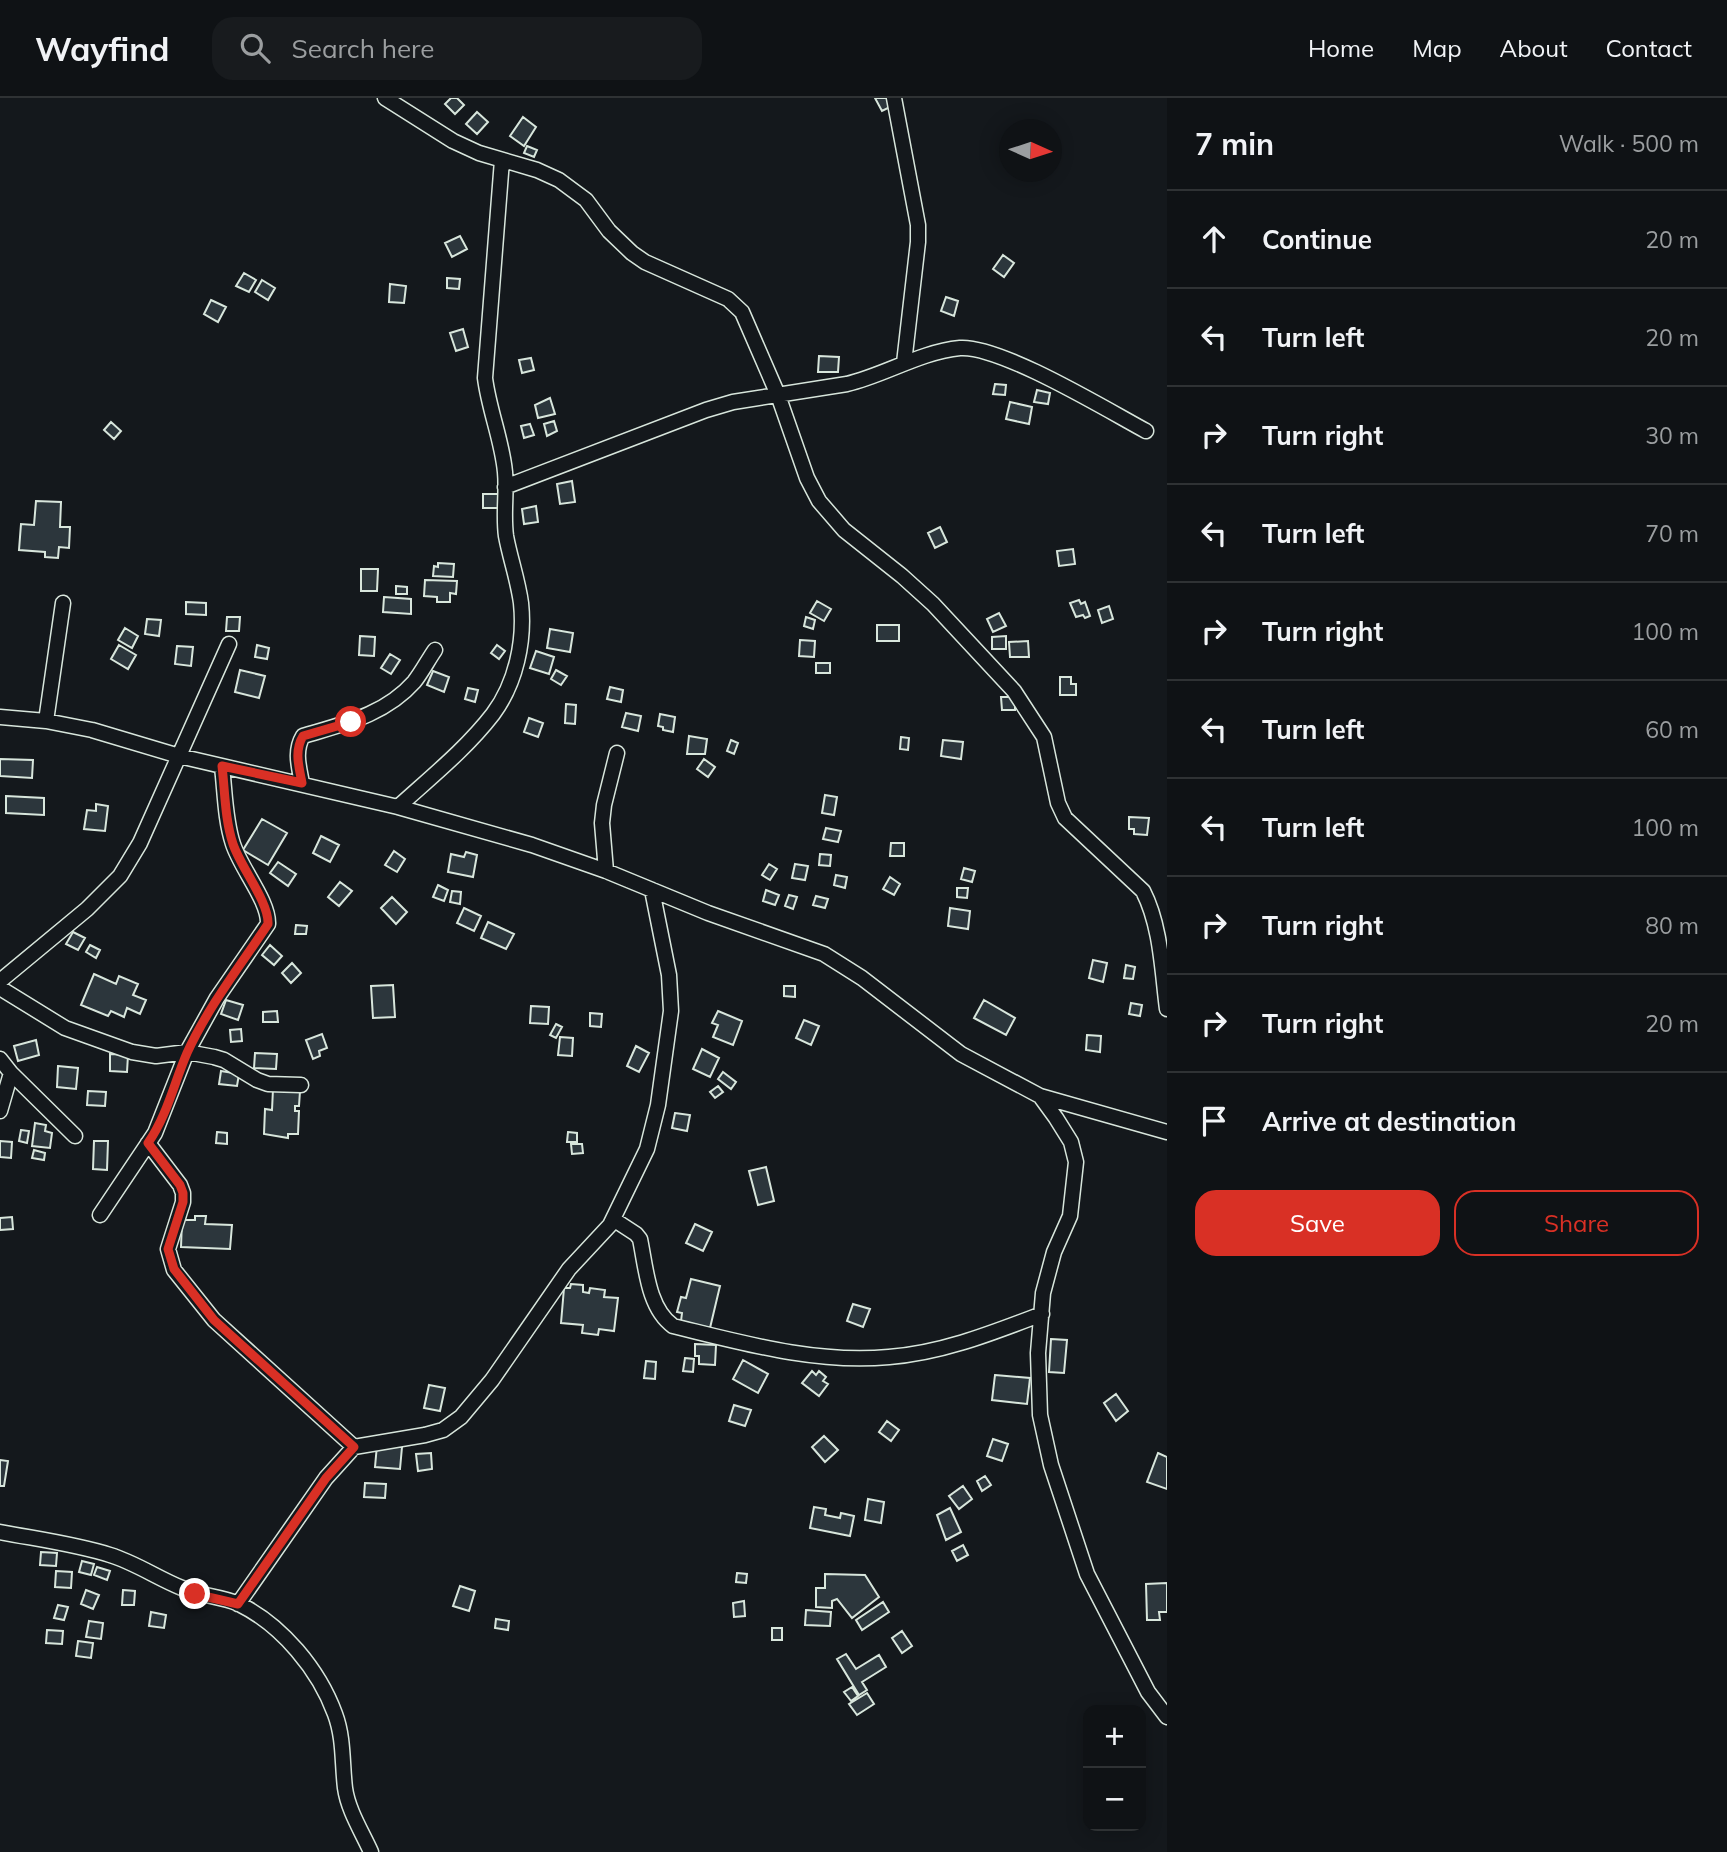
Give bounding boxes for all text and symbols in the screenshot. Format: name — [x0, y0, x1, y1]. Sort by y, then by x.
search box — [212, 17, 702, 80]
text: Wayfind — [35, 28, 170, 69]
icon: search — [236, 29, 274, 67]
text: Search here — [292, 32, 434, 65]
text: Home — [1308, 33, 1374, 63]
text: Map — [1412, 33, 1462, 63]
text: About — [1500, 33, 1568, 63]
text: Contact — [1606, 33, 1692, 63]
north arrow — [999, 119, 1062, 182]
text: 7 min — [1195, 125, 1274, 163]
text: Walk · 500 m — [1559, 129, 1699, 158]
icon: ahead — [1195, 220, 1233, 258]
text: Continue — [1262, 223, 1372, 256]
text: 20 m — [1645, 225, 1699, 254]
icon: left — [1195, 318, 1233, 356]
text: Turn left — [1262, 321, 1364, 354]
text: 20 m — [1645, 323, 1699, 352]
icon: right — [1195, 416, 1233, 454]
text: Turn right — [1262, 419, 1383, 452]
text: 30 m — [1645, 421, 1699, 450]
icon: left — [1195, 514, 1233, 552]
text: Turn left — [1262, 517, 1364, 550]
text: 70 m — [1645, 519, 1699, 548]
icon: right — [1195, 612, 1233, 650]
text: Turn right — [1262, 615, 1383, 648]
text: 100 m — [1631, 617, 1699, 646]
route start — [335, 706, 366, 737]
icon: left — [1195, 710, 1233, 748]
text: Turn left — [1262, 713, 1364, 746]
text: 60 m — [1645, 715, 1699, 744]
icon: left — [1195, 808, 1233, 846]
text: Turn left — [1262, 811, 1364, 844]
text: 100 m — [1631, 813, 1699, 842]
icon: right — [1195, 906, 1233, 944]
text: Turn right — [1262, 909, 1383, 942]
text: 80 m — [1645, 911, 1699, 940]
icon: right — [1195, 1004, 1233, 1042]
text: Turn right — [1262, 1007, 1383, 1040]
text: 20 m — [1645, 1009, 1699, 1038]
icon: arrive — [1195, 1102, 1233, 1140]
text: Arrive at destination — [1262, 1105, 1517, 1138]
button: Save — [1195, 1190, 1440, 1256]
button: Share — [1454, 1190, 1699, 1256]
route end — [179, 1578, 210, 1609]
map controls — [1083, 1705, 1146, 1831]
button: + — [1083, 1705, 1146, 1768]
button: − — [1083, 1768, 1146, 1831]

